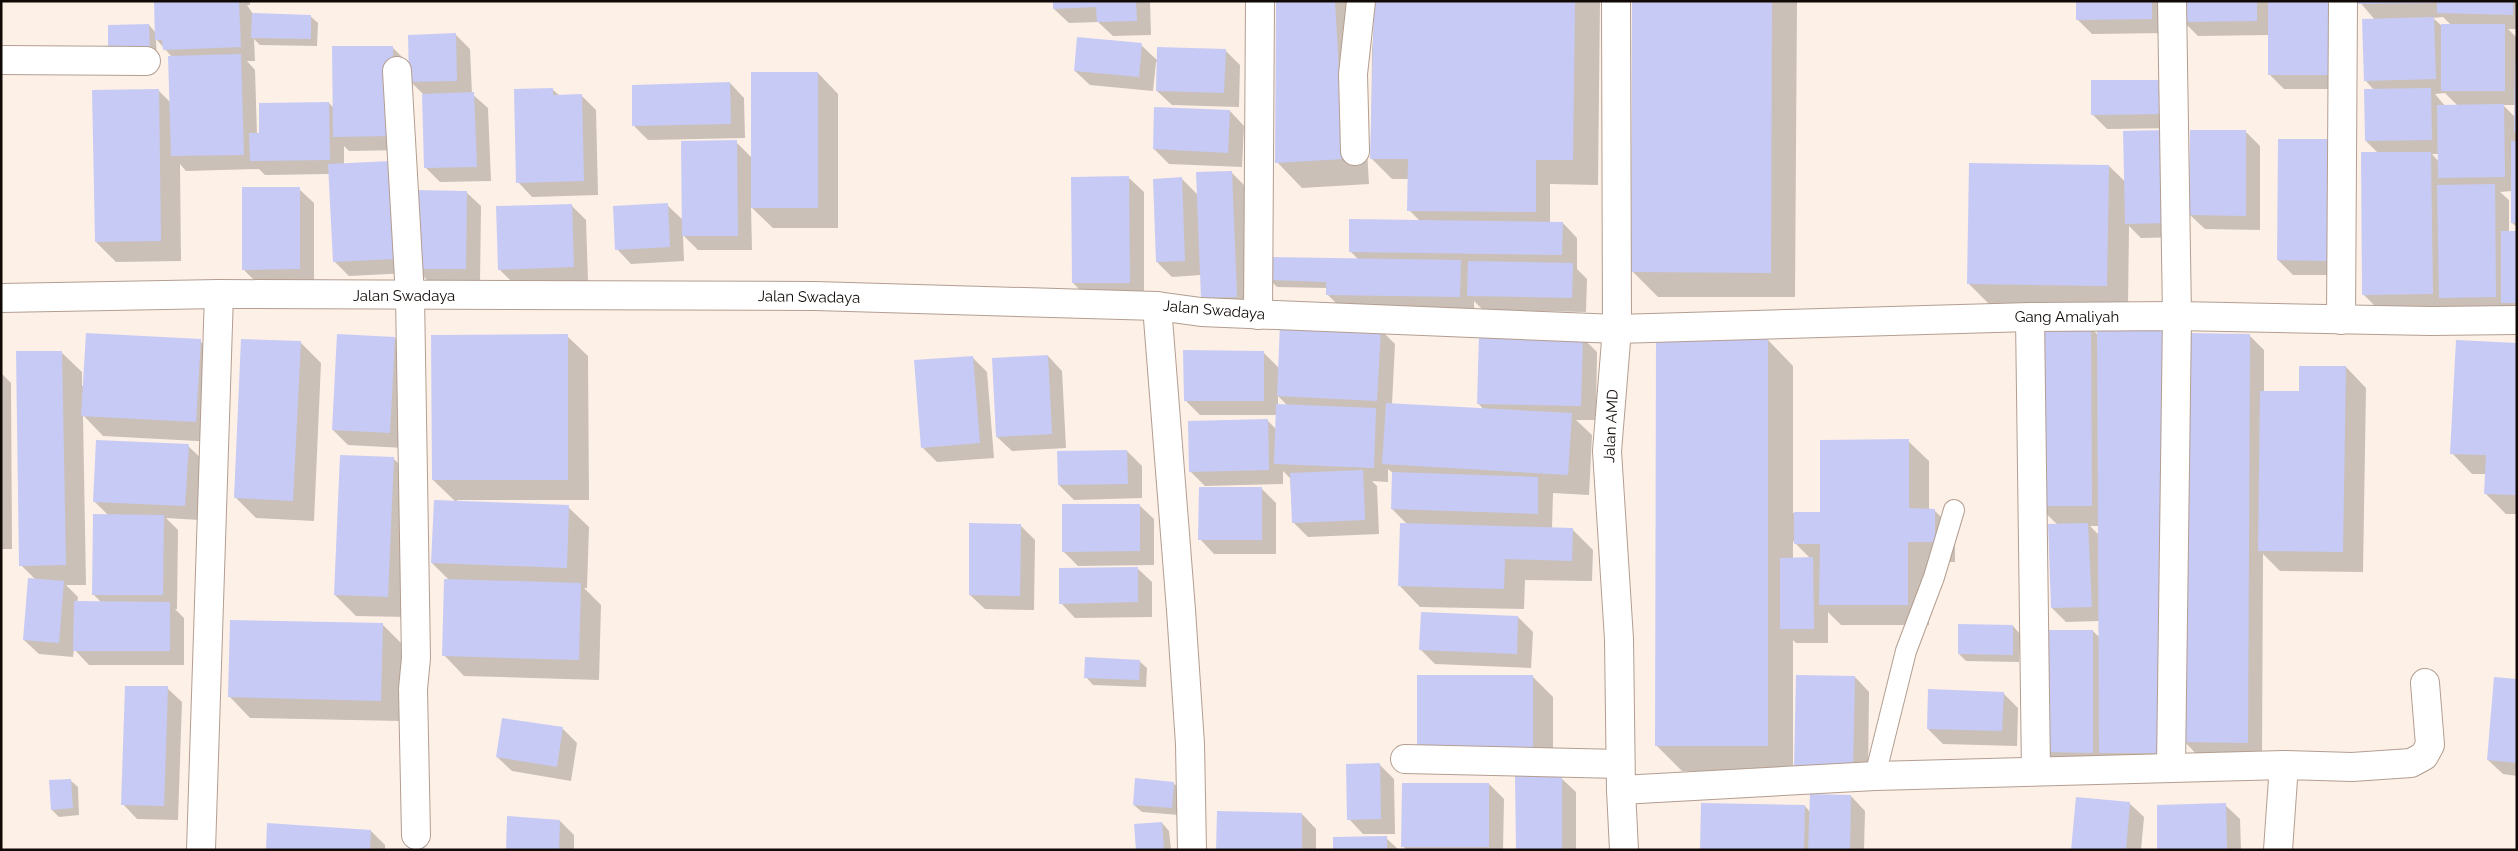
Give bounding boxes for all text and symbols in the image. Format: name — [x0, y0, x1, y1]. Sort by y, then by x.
street label: Jalan Swadaya — [353, 287, 455, 305]
street label: Jalan Swadaya — [758, 287, 860, 307]
street label: Jalan Swadaya — [1162, 297, 1266, 323]
street label: Gang Amaliyah — [2015, 308, 2119, 326]
street label: Jalan AMD — [1600, 388, 1622, 463]

